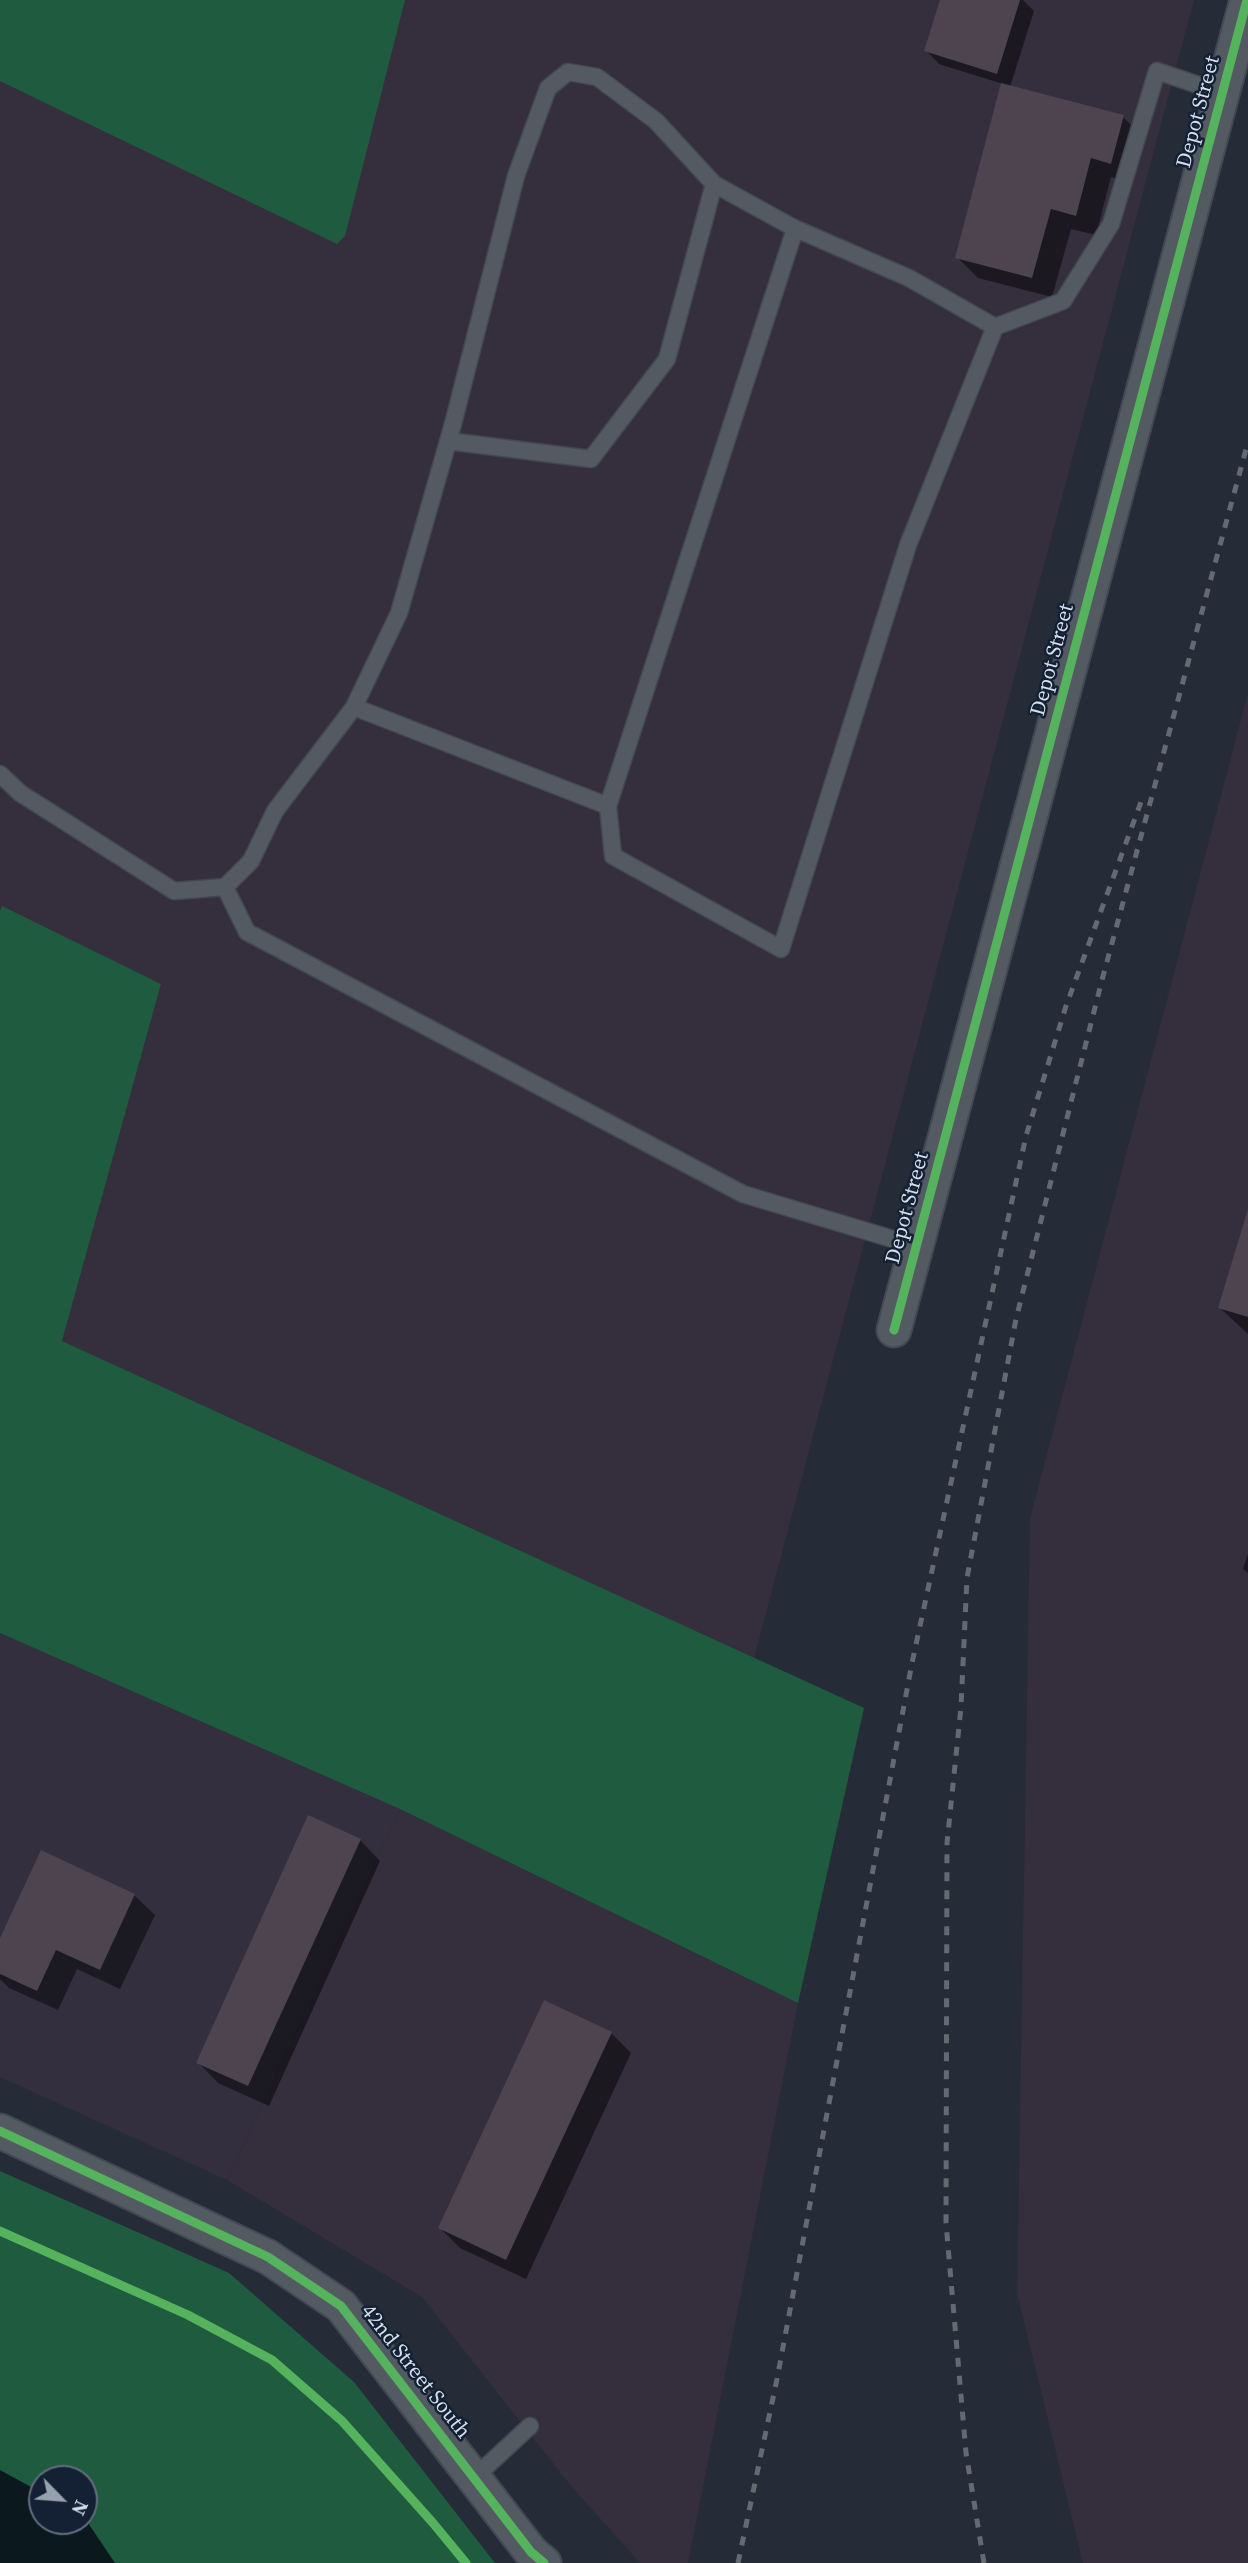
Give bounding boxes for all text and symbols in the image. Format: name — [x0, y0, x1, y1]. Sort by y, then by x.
street label: Depot Street — [1172, 53, 1226, 171]
street label: Depot Street — [1026, 601, 1080, 719]
street label: Depot Street — [881, 1149, 935, 1267]
street label: 42nd Street South — [355, 2300, 475, 2444]
north arrow — [28, 2465, 98, 2535]
text: N — [66, 2496, 95, 2520]

